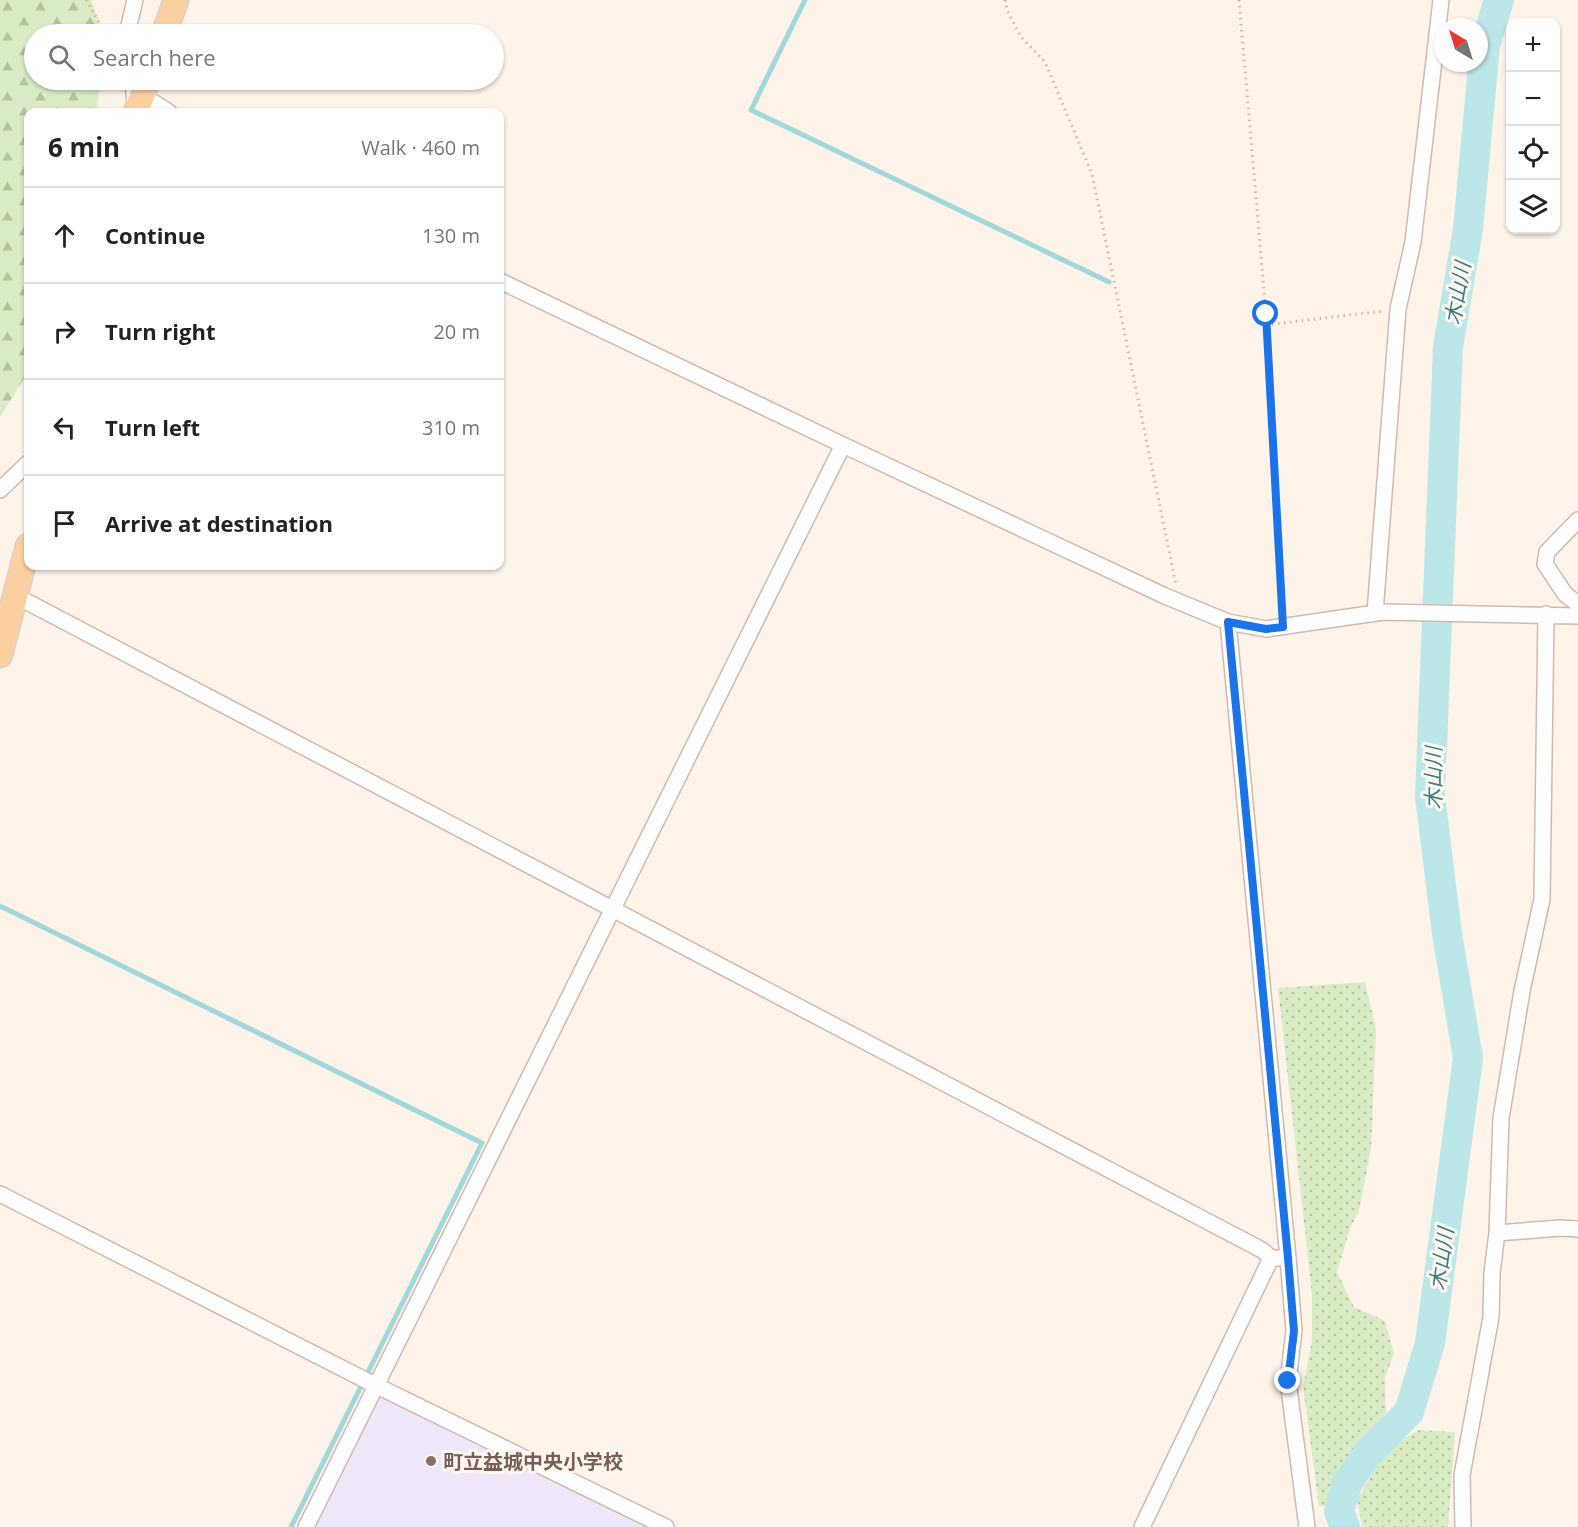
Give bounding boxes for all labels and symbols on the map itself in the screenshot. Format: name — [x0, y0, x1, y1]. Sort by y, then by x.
north arrow — [1434, 18, 1488, 72]
water label: 木山川 — [1438, 258, 1477, 326]
route start — [1252, 300, 1278, 326]
water label: 木山川 — [1419, 745, 1447, 810]
water label: 木山川 — [1423, 1224, 1460, 1292]
route end — [1274, 1367, 1300, 1393]
place label: 町立益城中央小学校 — [443, 1448, 623, 1475]
marker: 町立益城中央小学校 — [424, 1454, 438, 1468]

